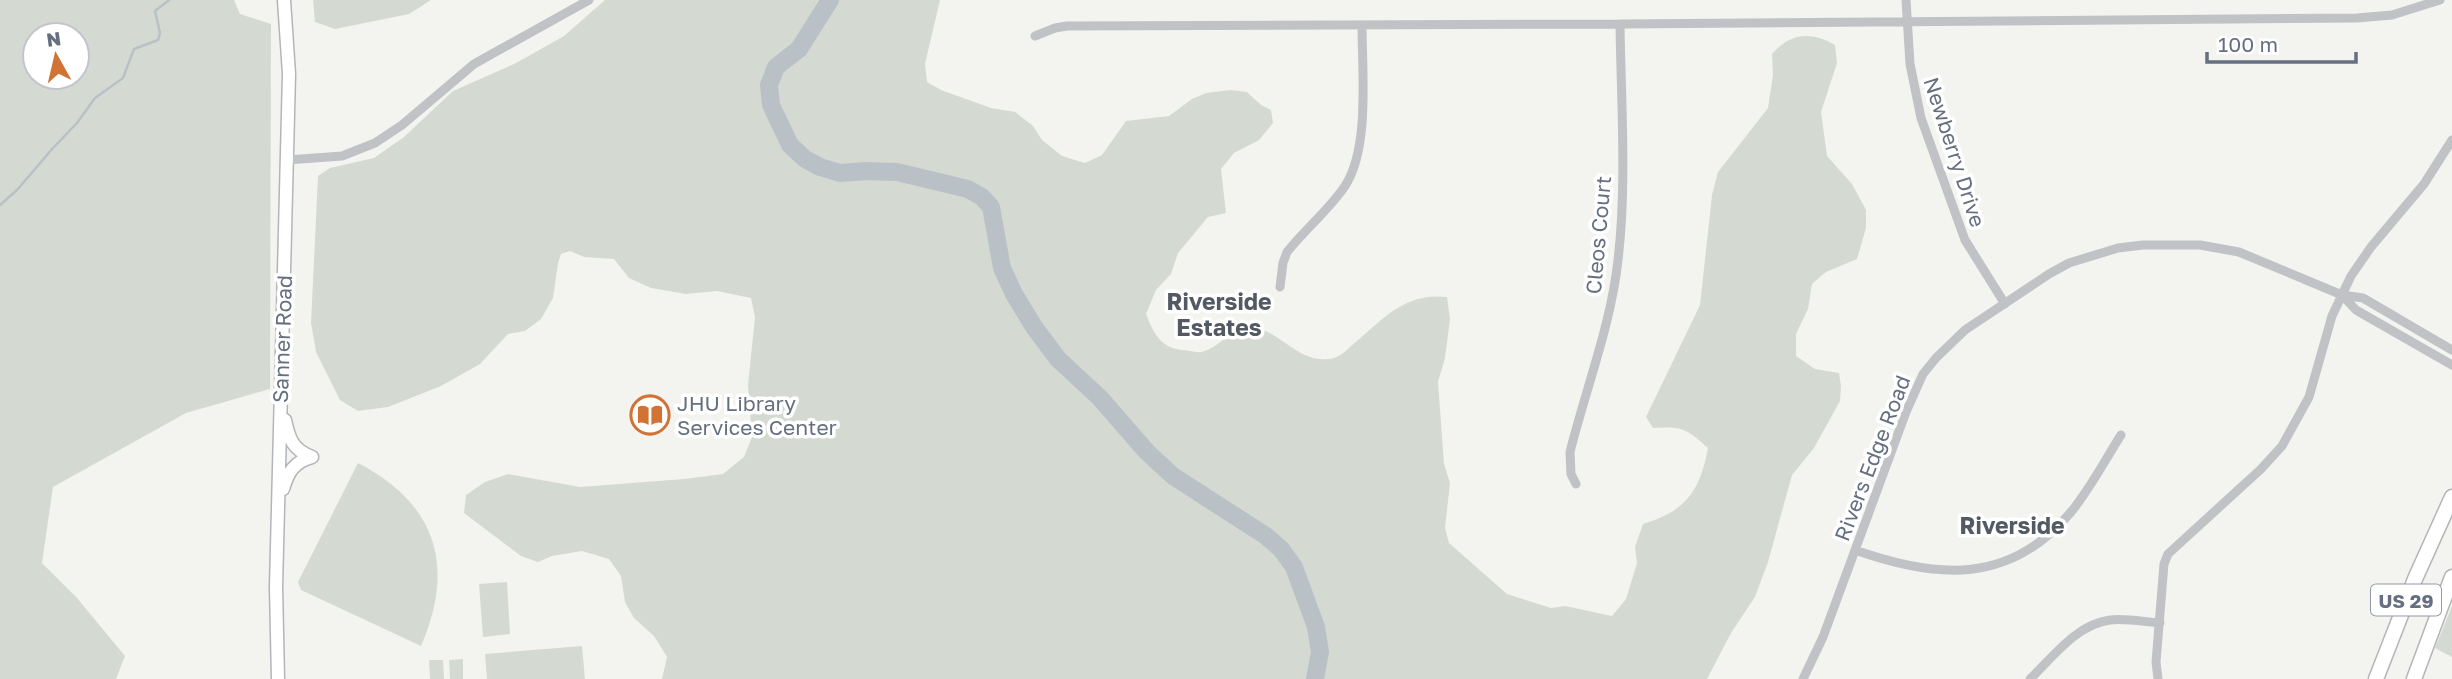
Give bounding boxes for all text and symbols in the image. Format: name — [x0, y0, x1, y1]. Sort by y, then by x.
north arrow — [21, 21, 91, 91]
scale bar — [2207, 21, 2356, 65]
text: N — [45, 26, 62, 51]
text: 100 m — [2218, 31, 2278, 57]
street label: Newberry Drive — [1919, 74, 1991, 230]
street label: Cleos Court — [1580, 175, 1616, 295]
street label: Sanner Road — [267, 274, 297, 404]
district label: Riverside Estates — [1166, 287, 1272, 341]
street label: Rivers Edge Road — [1828, 372, 1916, 544]
place label: JHU Library Services Center — [677, 390, 837, 440]
library icon: JHU Library Services Center — [629, 394, 671, 436]
district label: Riverside — [1959, 511, 2065, 539]
road number: US 29 — [2371, 584, 2441, 615]

